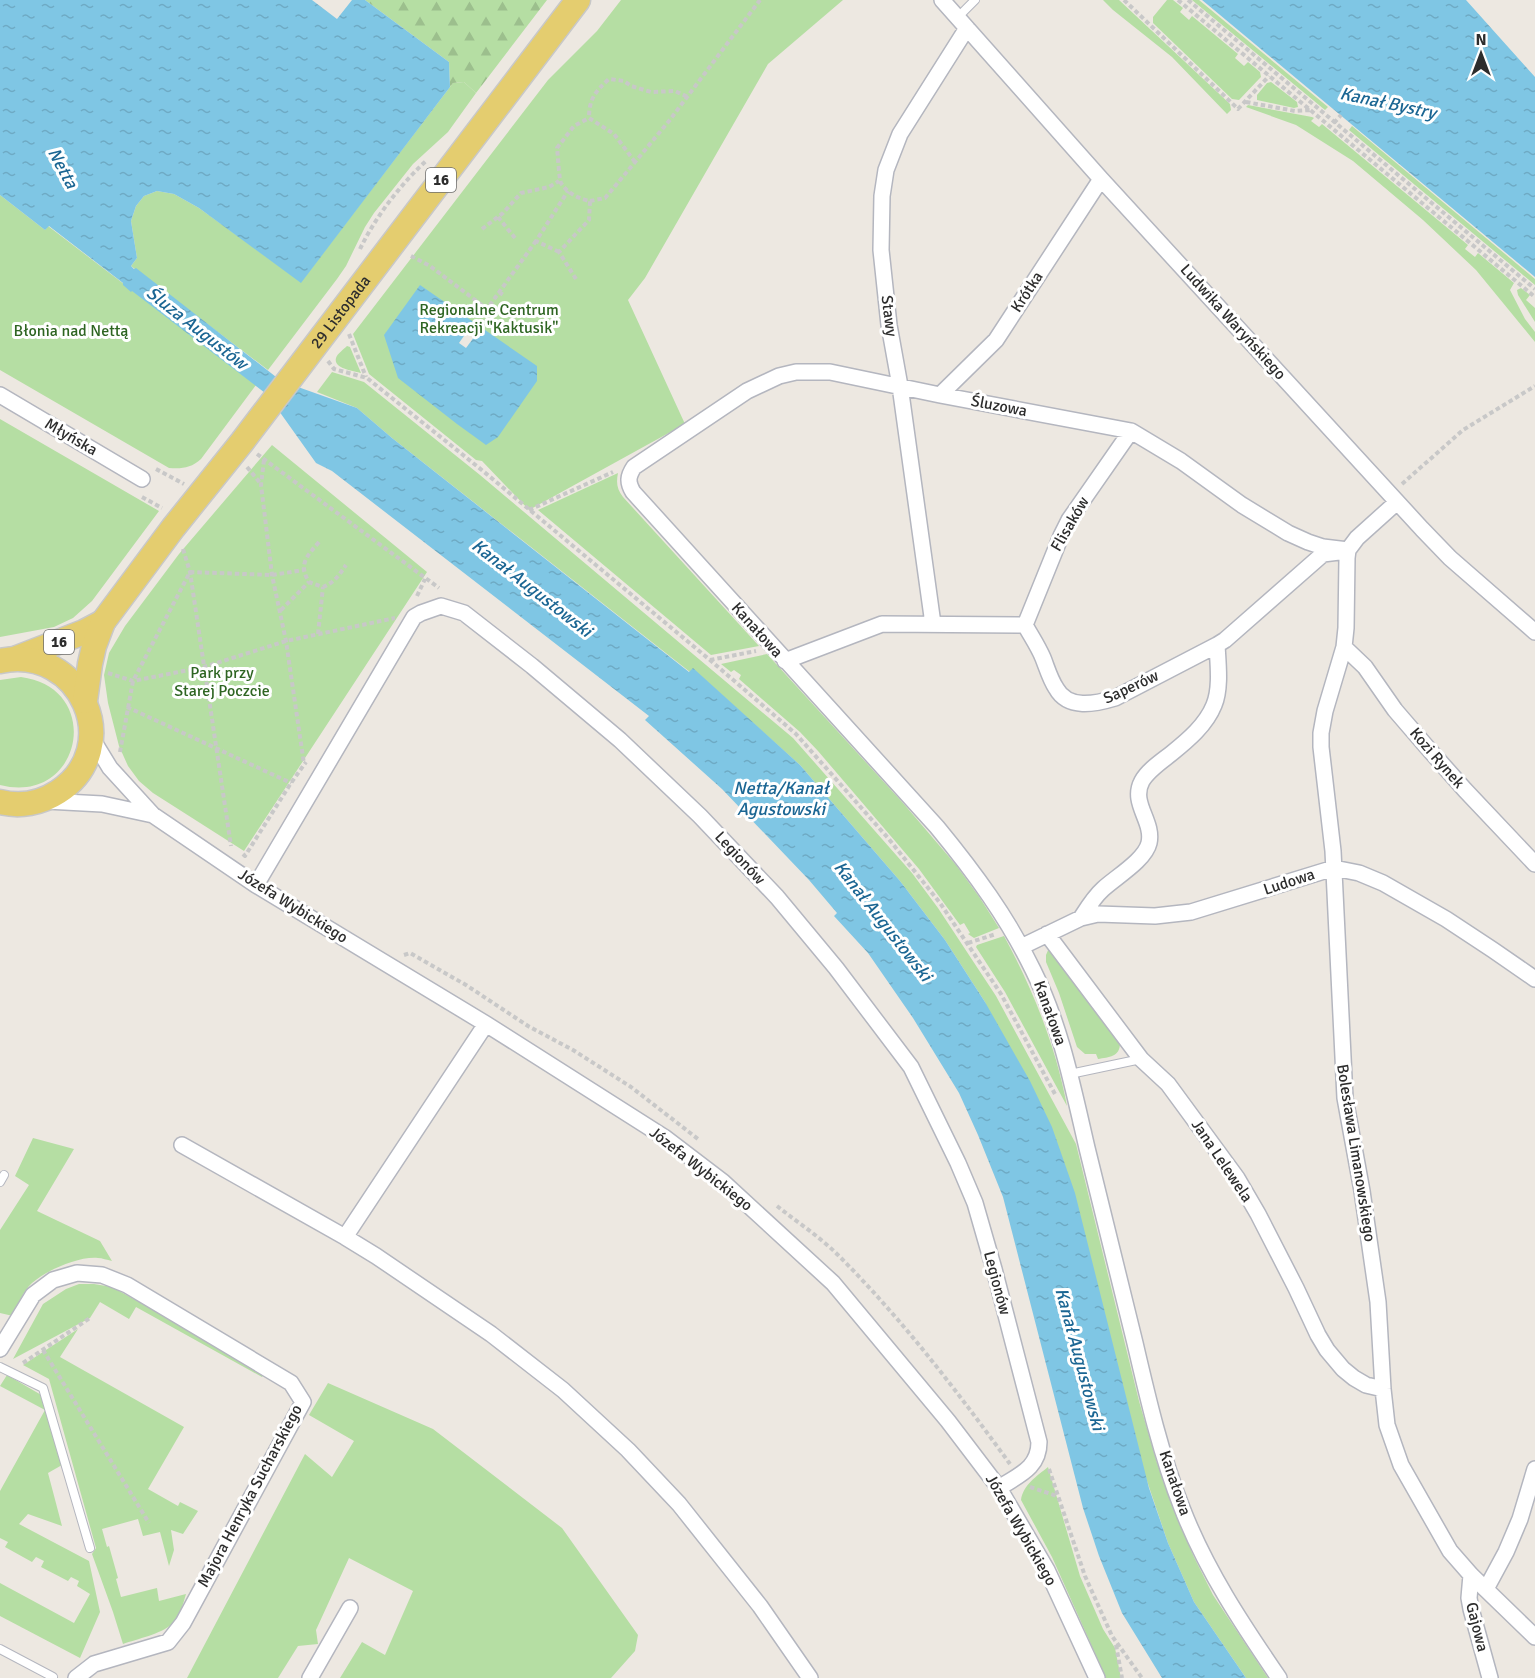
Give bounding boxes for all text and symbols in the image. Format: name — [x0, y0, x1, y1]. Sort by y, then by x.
north arrow — [1451, 24, 1511, 84]
text: N — [1475, 30, 1487, 50]
water label: Kanał Bystry — [1338, 82, 1440, 124]
water label: Netta — [43, 144, 83, 193]
road number: 16 — [426, 168, 456, 192]
street label: Ludwika Waryńskiego — [1176, 260, 1290, 384]
street label: Krótka — [1006, 268, 1048, 316]
street label: 29 Listopada — [306, 271, 375, 353]
water label: Śluza Augustów — [142, 282, 254, 376]
street label: Stawy — [877, 294, 902, 338]
park label: Regionalne Centrum Rekreacji "Kaktusik" — [419, 300, 559, 338]
park label: Błonia nad Nettą — [13, 321, 129, 341]
street label: Śluzowa — [969, 391, 1029, 421]
street label: Młyńska — [41, 414, 101, 460]
street label: Flisaków — [1046, 493, 1094, 555]
water label: Kanał Augustowski — [467, 534, 598, 643]
street label: Kanałowa — [727, 598, 787, 662]
road number: 16 — [44, 630, 74, 654]
park label: Park przy Starej Poczcie — [174, 663, 270, 701]
street label: Saperów — [1100, 665, 1162, 708]
street label: Kozi Rynek — [1405, 723, 1469, 793]
water label: Netta/Kanał Agustowski — [733, 777, 831, 820]
street label: Legionów — [710, 827, 770, 889]
water label: Kanał Augustowski — [829, 856, 938, 987]
street label: Józefa Wybickiego — [234, 864, 352, 948]
street label: Ludowa — [1261, 864, 1317, 900]
street label: Kanałowa — [1029, 978, 1071, 1048]
street label: Bolesława Limanowskiego — [1332, 1063, 1380, 1243]
street label: Jana Lelewela — [1187, 1116, 1257, 1206]
street label: Józefa Wybickiego — [645, 1122, 757, 1216]
street label: Legionów — [979, 1249, 1015, 1318]
water label: Kanał Augustowski — [1050, 1285, 1110, 1435]
street label: Majora Henryka Sucharskiego — [193, 1401, 307, 1591]
street label: Kanałowa — [1155, 1448, 1195, 1518]
street label: Józefa Wybickiego — [981, 1471, 1061, 1589]
street label: Gajowa — [1461, 1600, 1493, 1654]

